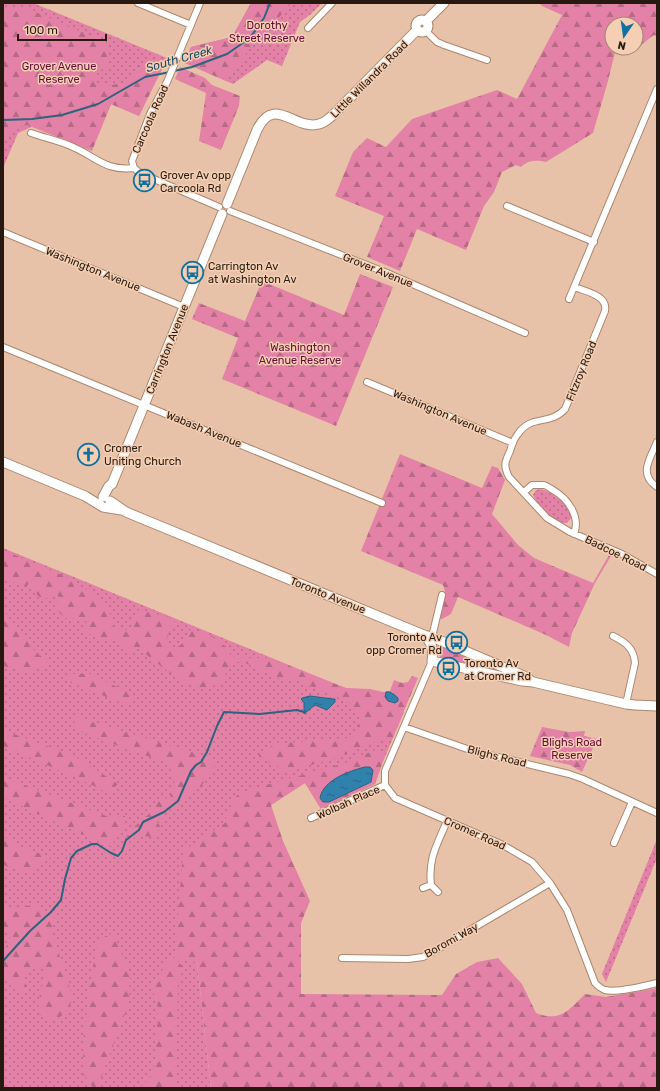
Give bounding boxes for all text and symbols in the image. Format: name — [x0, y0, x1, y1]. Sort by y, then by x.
scale bar — [18, 16, 106, 42]
north arrow — [604, 16, 644, 56]
park label: Dorothy Street Reserve — [229, 19, 305, 45]
text: 100 m — [24, 23, 58, 37]
street label: Little Willandra Road — [328, 38, 411, 121]
text: N — [616, 38, 627, 52]
water label: South Creek — [144, 43, 215, 75]
park label: Grover Avenue Reserve — [22, 60, 96, 86]
street label: Carcoola Road — [130, 83, 171, 156]
bus stop icon: Grover Av opp Carcoola Rd — [131, 168, 157, 194]
place label: Grover Av opp Carcoola Rd — [160, 169, 231, 195]
street label: Washington Avenue — [44, 245, 142, 294]
street label: Grover Avenue — [341, 250, 415, 290]
bus stop icon: Carrington Av at Washington Av — [180, 259, 206, 285]
place label: Carrington Av at Washington Av — [208, 260, 297, 286]
street label: Carrington Avenue — [143, 302, 191, 396]
street label: Fitzroy Road — [564, 339, 599, 403]
park label: Washington Avenue Reserve — [259, 341, 341, 367]
street label: Washington Avenue — [391, 387, 489, 438]
street label: Wabash Avenue — [164, 408, 244, 451]
church icon: Cromer Uniting Church — [76, 441, 102, 467]
place label: Cromer Uniting Church — [104, 442, 181, 468]
street label: Badcoe Road — [583, 533, 649, 574]
street label: Toronto Avenue — [288, 574, 367, 617]
bus stop icon: Toronto Av opp Cromer Rd — [444, 630, 470, 656]
place label: Toronto Av opp Cromer Rd — [366, 631, 442, 657]
bus stop icon: Toronto Av at Cromer Rd — [436, 656, 462, 682]
place label: Toronto Av at Cromer Rd — [464, 657, 531, 683]
park label: Blighs Road Reserve — [542, 736, 602, 762]
street label: Blighs Road — [466, 743, 528, 770]
street label: Wolbah Place — [315, 783, 382, 822]
street label: Cromer Road — [442, 814, 508, 853]
street label: Boromi Way — [422, 920, 480, 961]

